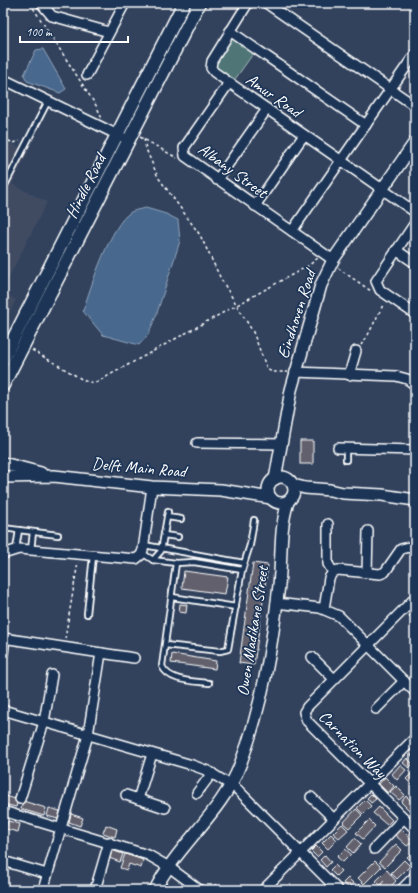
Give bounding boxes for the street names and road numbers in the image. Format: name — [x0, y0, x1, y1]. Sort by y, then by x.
street label: Amur Road — [242, 69, 308, 123]
street label: Albany Street — [194, 138, 273, 204]
street label: Hindle Road — [60, 149, 111, 222]
street label: Eindhoven Road — [272, 265, 321, 361]
street label: Delft Main Road — [91, 453, 189, 482]
street label: Owen Madikane Street — [232, 562, 273, 698]
street label: Carnation Way — [314, 706, 392, 784]

